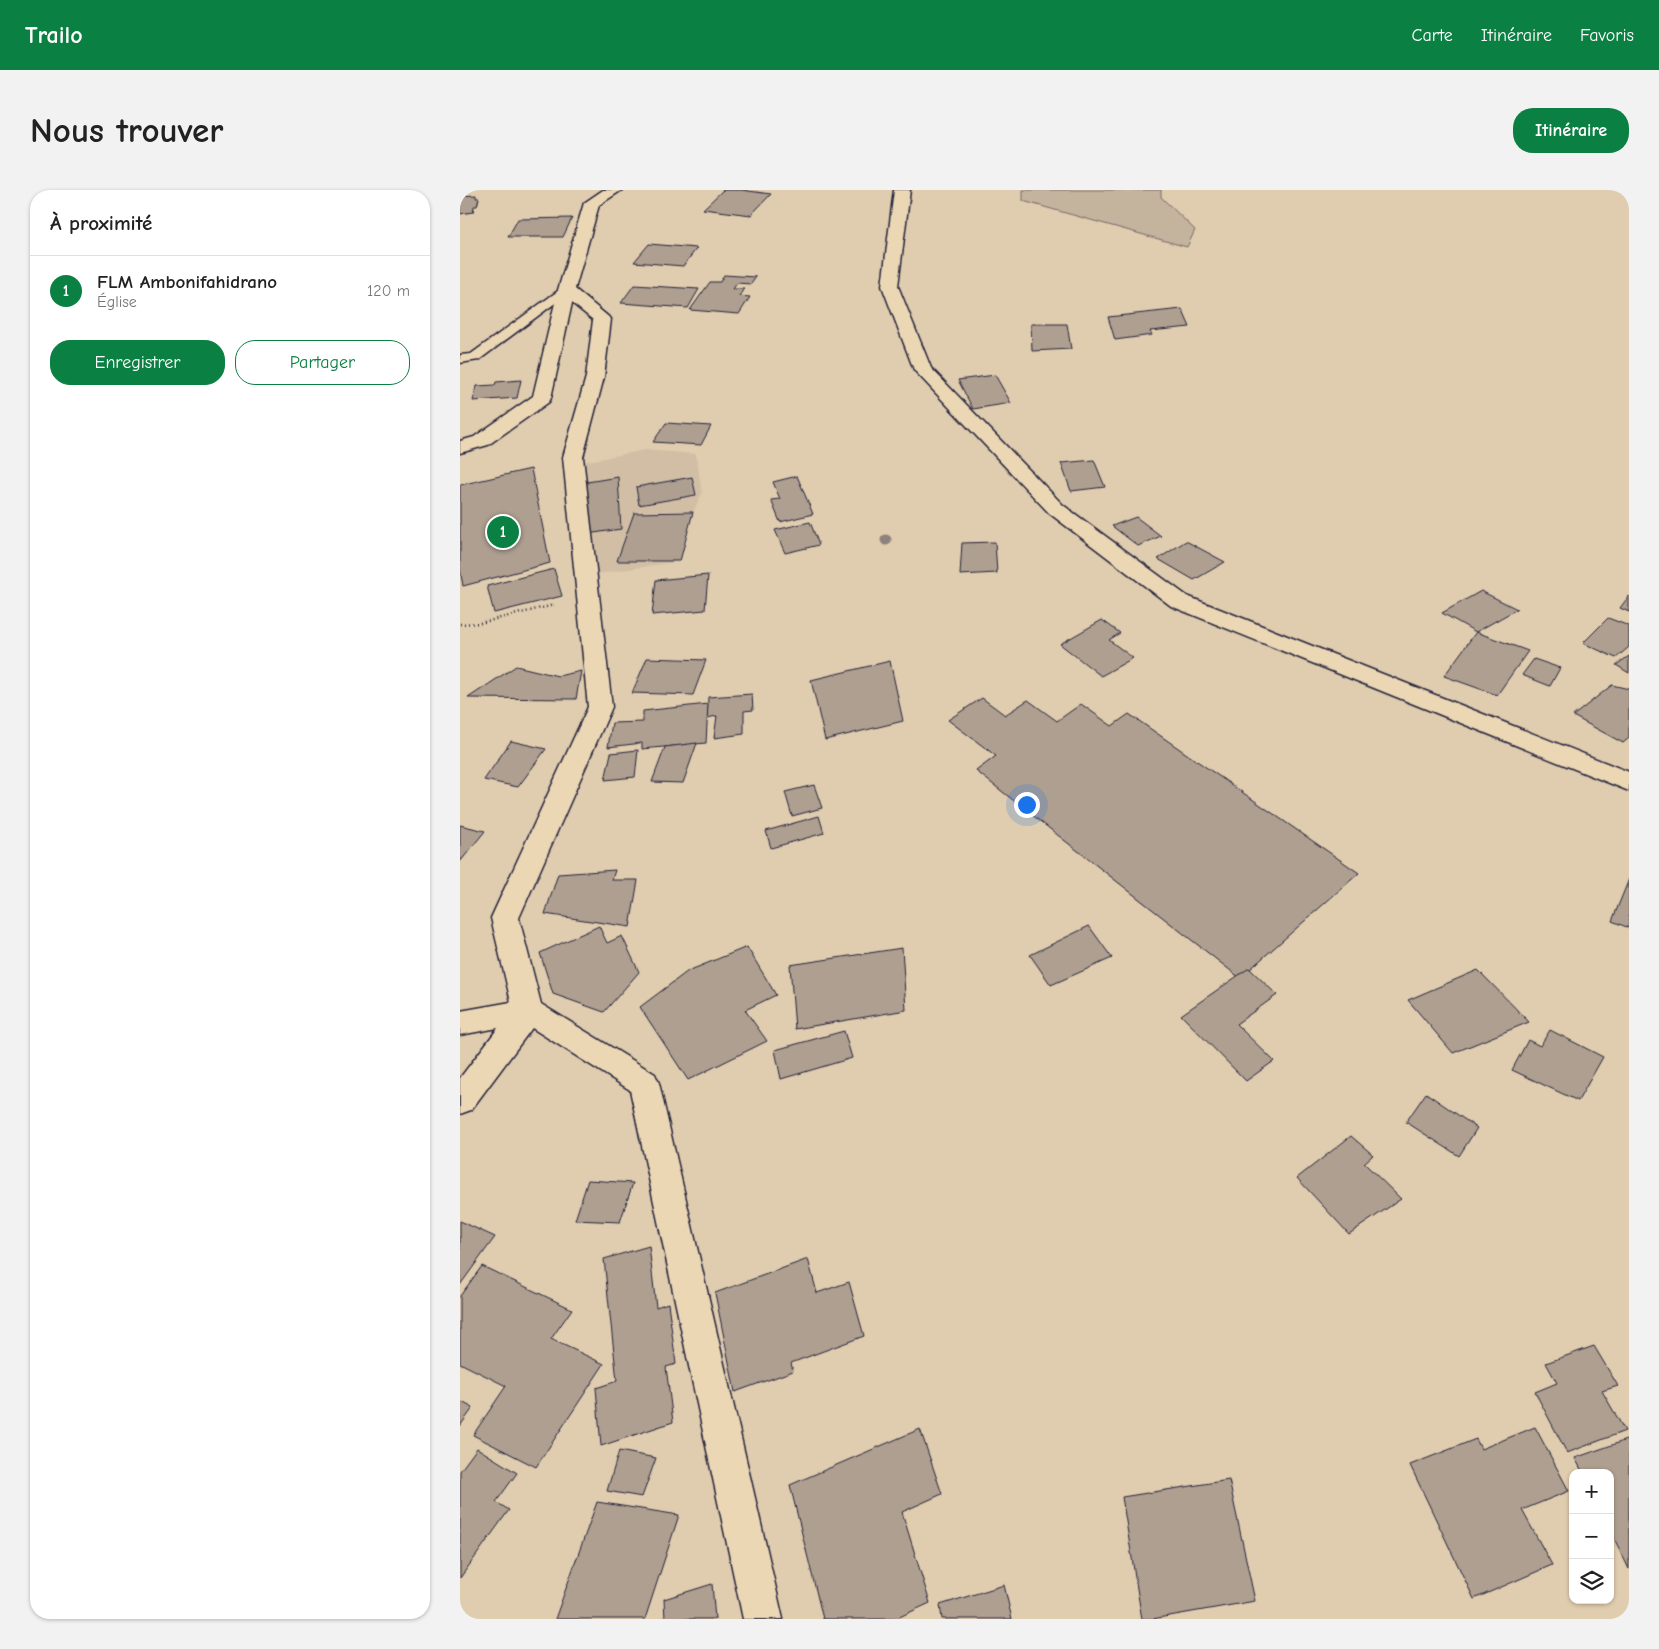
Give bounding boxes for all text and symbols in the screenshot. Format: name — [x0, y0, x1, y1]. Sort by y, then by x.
text: Trailo — [25, 21, 83, 49]
text: Carte — [1412, 25, 1453, 46]
text: Itinéraire — [1481, 25, 1552, 46]
text: Favoris — [1580, 25, 1634, 46]
button: Itinéraire — [1513, 108, 1629, 153]
text: Nous trouver — [30, 110, 223, 151]
text: À proximité — [50, 211, 152, 235]
text: FLM Ambonifahidrano — [97, 271, 277, 293]
text: 1 — [63, 282, 69, 300]
text: 120 m — [367, 282, 410, 300]
text: Église — [97, 293, 137, 311]
button: Enregistrer — [50, 340, 225, 385]
button: Partager — [235, 340, 410, 385]
pin: 1 — [487, 513, 519, 551]
your location — [1014, 792, 1040, 818]
map controls — [1569, 1469, 1614, 1604]
button: + — [1569, 1469, 1614, 1514]
button: − — [1569, 1514, 1614, 1559]
button: layers — [1569, 1559, 1614, 1604]

